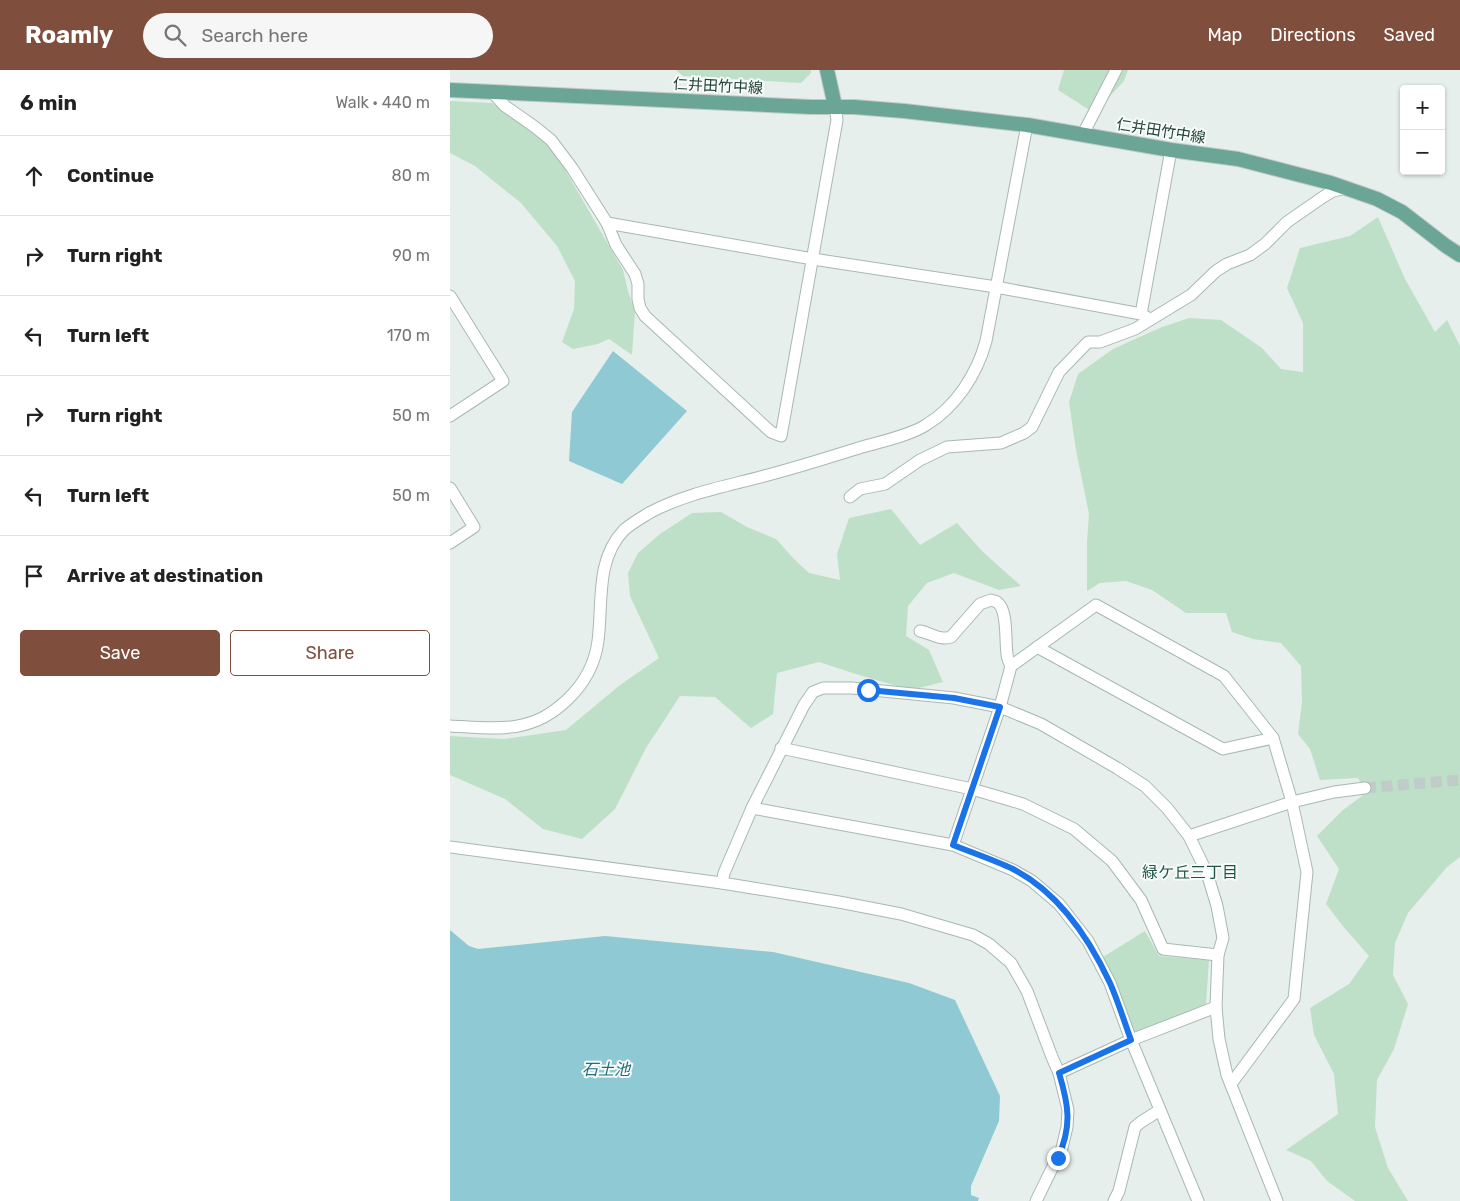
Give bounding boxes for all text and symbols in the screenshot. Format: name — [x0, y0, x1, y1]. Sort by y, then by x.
search box — [143, 13, 493, 58]
text: Roamly — [25, 21, 113, 49]
icon: search — [161, 21, 189, 49]
text: Search here — [201, 24, 308, 47]
text: Map — [1207, 24, 1242, 46]
text: Directions — [1270, 24, 1356, 46]
text: Saved — [1384, 24, 1435, 46]
street label: 仁井田竹中線 — [673, 75, 763, 97]
map controls — [1400, 85, 1445, 175]
button: + — [1400, 85, 1445, 130]
text: 6 min — [20, 90, 77, 115]
text: Walk · 440 m — [335, 93, 430, 112]
street label: 仁井田竹中線 — [1115, 115, 1207, 147]
button: − — [1400, 130, 1445, 175]
icon: ahead — [20, 162, 48, 190]
text: Continue — [67, 164, 154, 187]
text: 80 m — [392, 166, 430, 185]
icon: right — [20, 242, 48, 270]
text: Turn right — [67, 244, 162, 267]
text: 90 m — [392, 246, 430, 265]
icon: left — [20, 322, 48, 350]
text: Turn left — [67, 324, 149, 347]
text: 170 m — [387, 326, 430, 345]
icon: right — [20, 402, 48, 430]
text: Turn right — [67, 404, 162, 427]
text: 50 m — [392, 406, 430, 425]
icon: left — [20, 482, 48, 510]
text: Turn left — [67, 484, 149, 507]
text: 50 m — [392, 486, 430, 505]
icon: arrive — [20, 562, 48, 590]
text: Arrive at destination — [67, 564, 263, 587]
button: Save — [20, 630, 220, 676]
button: Share — [230, 630, 430, 676]
route start — [857, 679, 880, 702]
district label: 緑ケ丘三丁目 — [1142, 863, 1238, 882]
water label: 石土池 — [582, 1060, 632, 1079]
route end — [1047, 1147, 1070, 1170]

